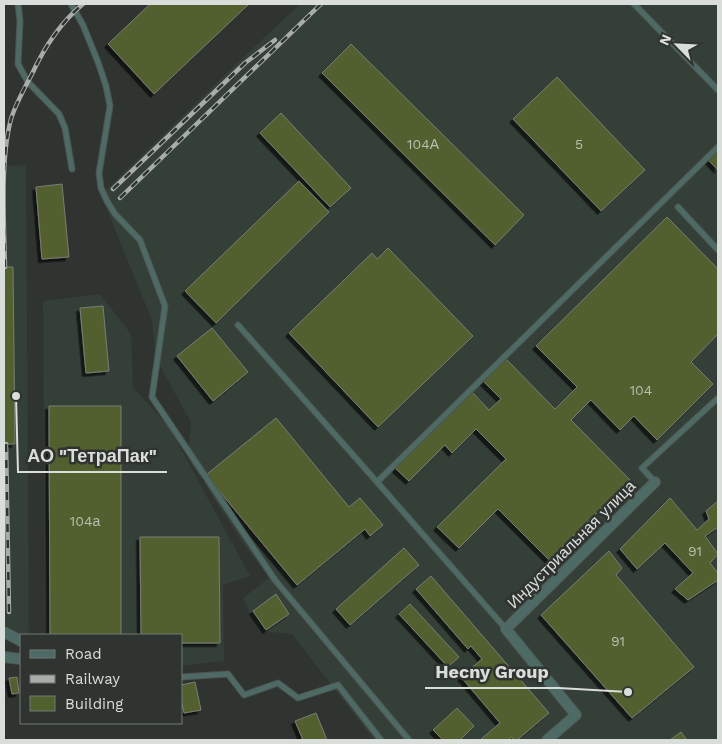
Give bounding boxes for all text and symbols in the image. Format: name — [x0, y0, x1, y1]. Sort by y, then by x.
north arrow — [652, 20, 702, 70]
text: N — [656, 32, 675, 48]
house number: 104А — [407, 136, 440, 152]
house number: 5 — [575, 136, 583, 152]
house number: 104 — [630, 382, 652, 398]
callout: АО "ТетраПак" — [18, 439, 167, 472]
text: АО "ТетраПак" — [27, 445, 157, 466]
street label: Индустриальная улица — [503, 476, 639, 612]
house number: 104а — [70, 513, 100, 529]
house number: 91 — [688, 543, 702, 559]
house number: 91 — [611, 633, 625, 649]
legend — [20, 634, 182, 724]
text: Road — [65, 645, 102, 663]
callout: Hecny Group — [425, 655, 559, 688]
text: Hecny Group — [435, 661, 549, 682]
text: Railway — [65, 670, 120, 688]
text: Building — [65, 695, 123, 713]

